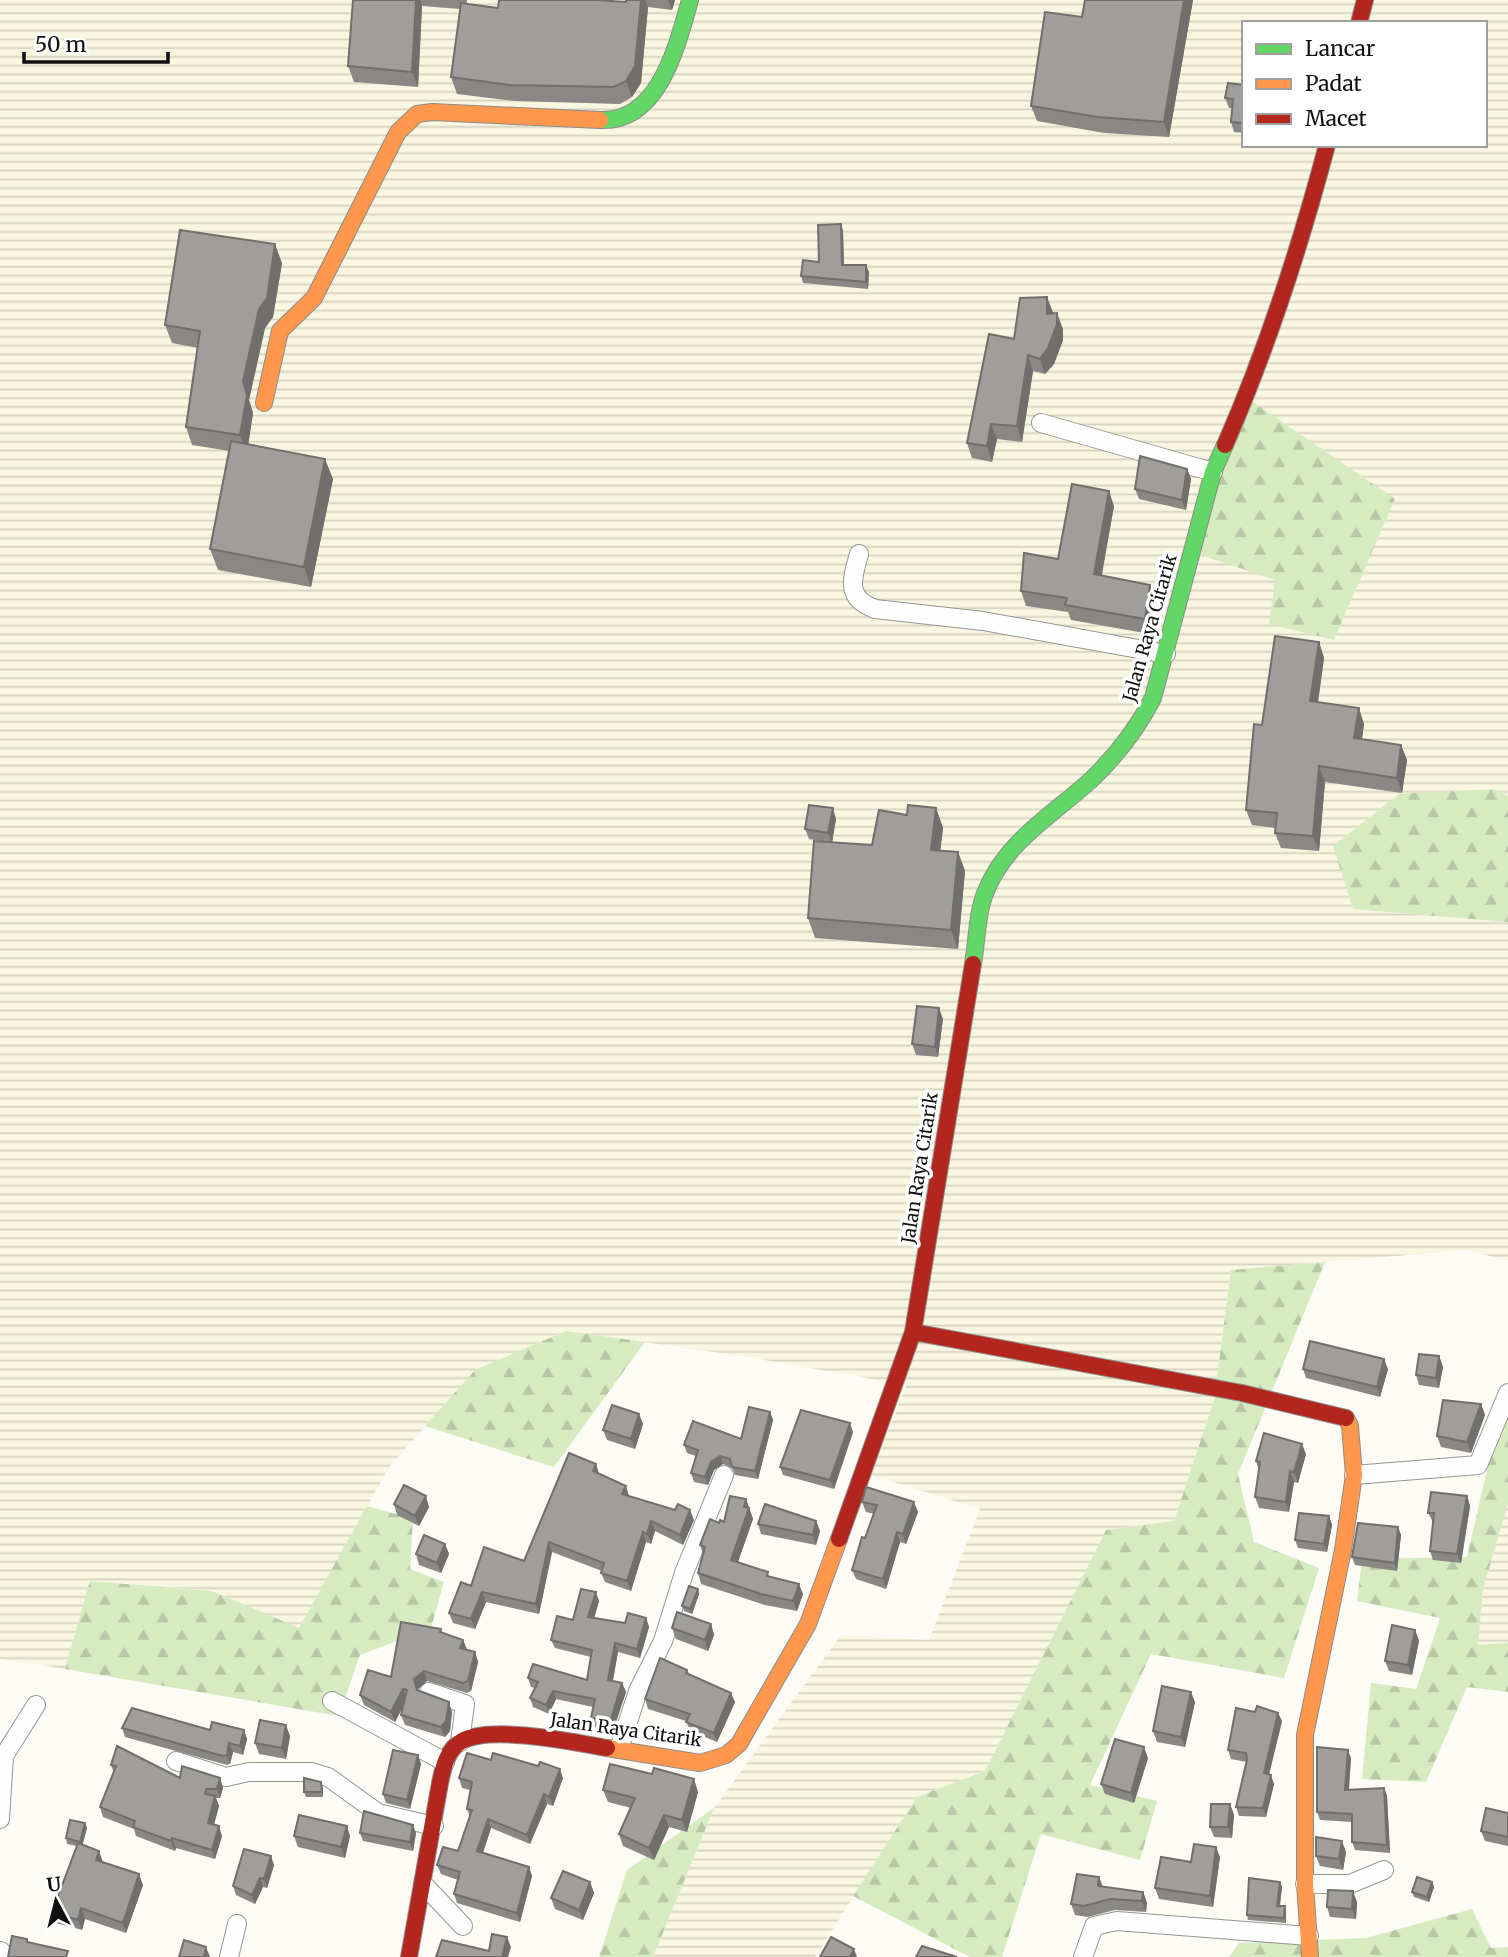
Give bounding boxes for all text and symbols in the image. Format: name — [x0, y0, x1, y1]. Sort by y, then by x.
scale bar — [24, 21, 168, 65]
legend — [1242, 21, 1487, 147]
text: 50 m — [35, 31, 86, 58]
text: Lancar — [1305, 35, 1375, 62]
text: Padat — [1305, 70, 1362, 97]
text: Macet — [1305, 105, 1367, 132]
street label: Jalan Raya Citarik — [1117, 551, 1182, 705]
street label: Jalan Raya Citarik — [896, 1090, 943, 1246]
street label: Jalan Raya Citarik — [548, 1707, 704, 1752]
north arrow — [21, 1866, 91, 1936]
text: U — [45, 1871, 62, 1897]

